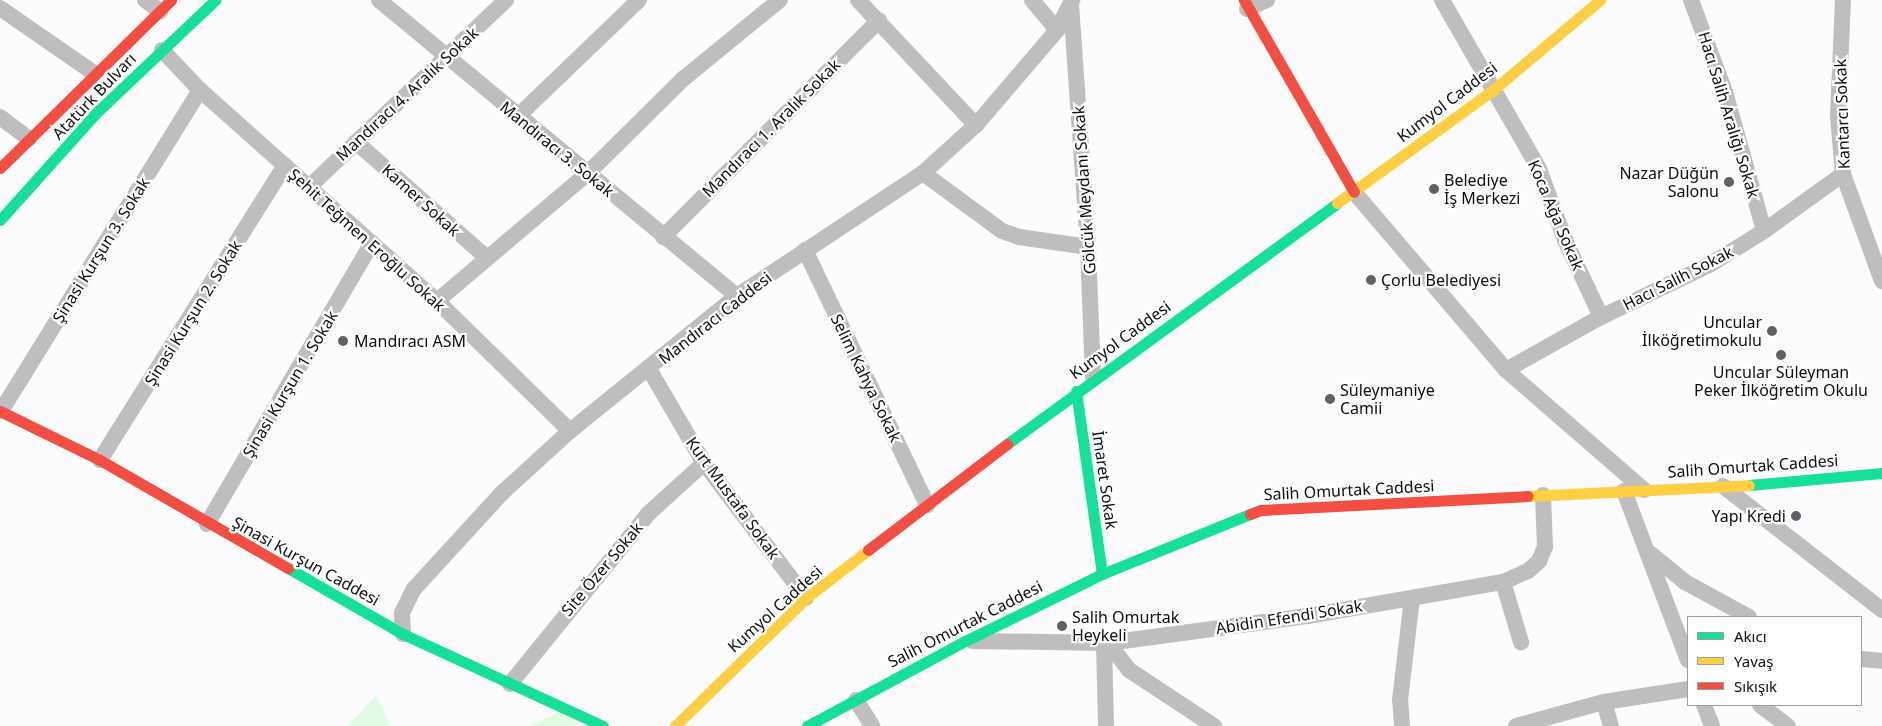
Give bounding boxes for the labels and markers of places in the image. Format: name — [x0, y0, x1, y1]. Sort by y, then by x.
place label: Nazar Düğün Salonu — [1619, 163, 1719, 201]
place label: Belediye İş Merkezi — [1444, 170, 1520, 208]
marker: Nazar Düğün Salonu — [1723, 176, 1735, 188]
marker: Belediye İş Merkezi — [1428, 183, 1440, 195]
place label: Çorlu Belediyesi — [1381, 270, 1501, 290]
marker: Çorlu Belediyesi — [1365, 274, 1377, 286]
place label: Uncular İlköğretimokulu — [1642, 312, 1762, 350]
marker: Uncular İlköğretimokulu — [1766, 325, 1778, 337]
place label: Mandıracı ASM — [354, 331, 466, 351]
marker: Mandıracı ASM — [336, 334, 350, 348]
marker: Uncular Süleyman Peker İlköğretim Okulu — [1775, 349, 1787, 361]
place label: Uncular Süleyman Peker İlköğretim Okulu — [1694, 362, 1868, 400]
place label: Süleymaniye Camii — [1340, 380, 1435, 418]
marker: Süleymaniye Camii — [1324, 393, 1336, 405]
place label: Yapı Kredi — [1711, 506, 1786, 526]
marker: Yapı Kredi — [1790, 510, 1802, 522]
place label: Salih Omurtak Heykeli — [1072, 607, 1179, 645]
marker: Salih Omurtak Heykeli — [1056, 620, 1068, 632]

